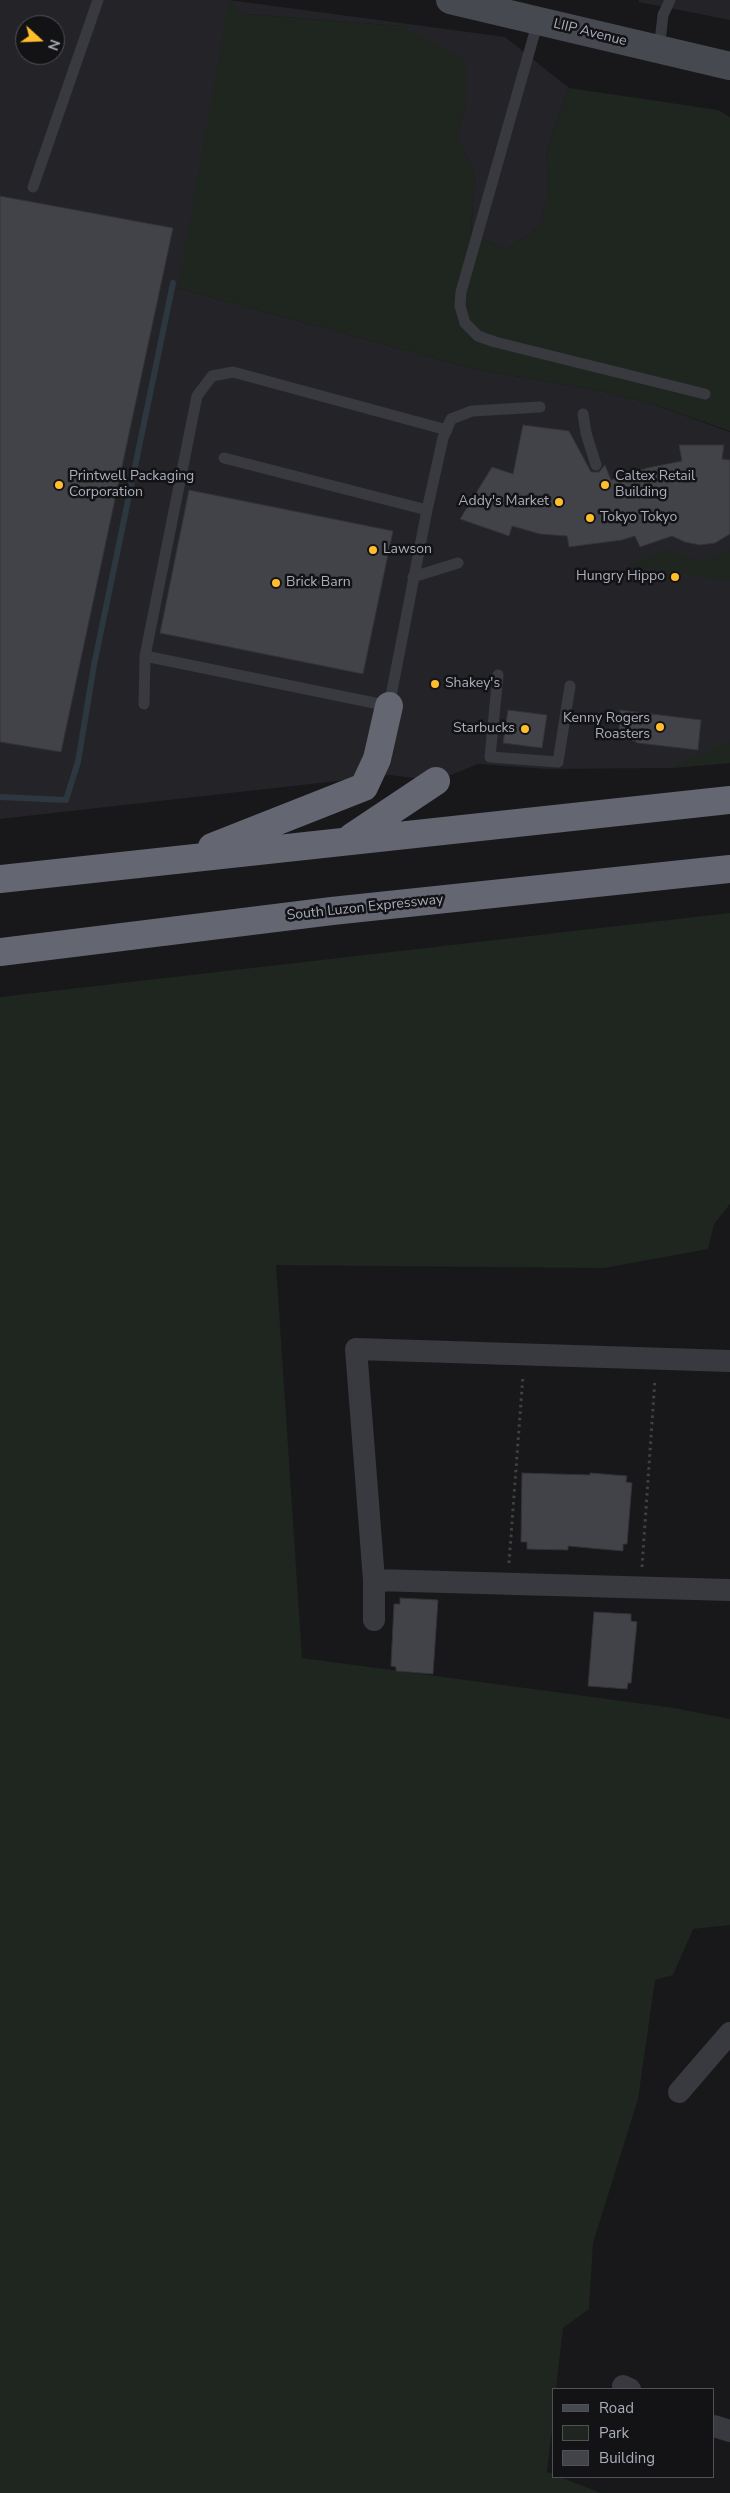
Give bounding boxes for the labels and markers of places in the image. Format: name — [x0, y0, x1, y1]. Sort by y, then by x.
place label: Printwell Packaging Corporation — [69, 469, 194, 502]
place label: Caltex Retail Building — [615, 469, 695, 502]
marker: Printwell Packaging Corporation — [53, 479, 65, 491]
marker: Caltex Retail Building — [599, 479, 611, 491]
place label: Addy's Market — [458, 494, 549, 510]
marker: Addy's Market — [553, 496, 565, 508]
place label: Tokyo Tokyo — [600, 510, 677, 526]
marker: Tokyo Tokyo — [584, 512, 596, 524]
place label: Lawson — [383, 542, 432, 558]
marker: Lawson — [367, 544, 379, 556]
place label: Hungry Hippo — [576, 569, 665, 585]
marker: Hungry Hippo — [669, 571, 681, 583]
place label: Brick Barn — [286, 575, 351, 591]
marker: Brick Barn — [270, 577, 282, 589]
place label: Shakey's — [445, 676, 500, 692]
marker: Shakey's — [429, 678, 441, 690]
place label: Kenny Rogers Roasters — [563, 711, 650, 744]
place label: Starbucks — [453, 721, 515, 737]
marker: Kenny Rogers Roasters — [654, 721, 666, 733]
marker: Starbucks — [519, 723, 531, 735]

